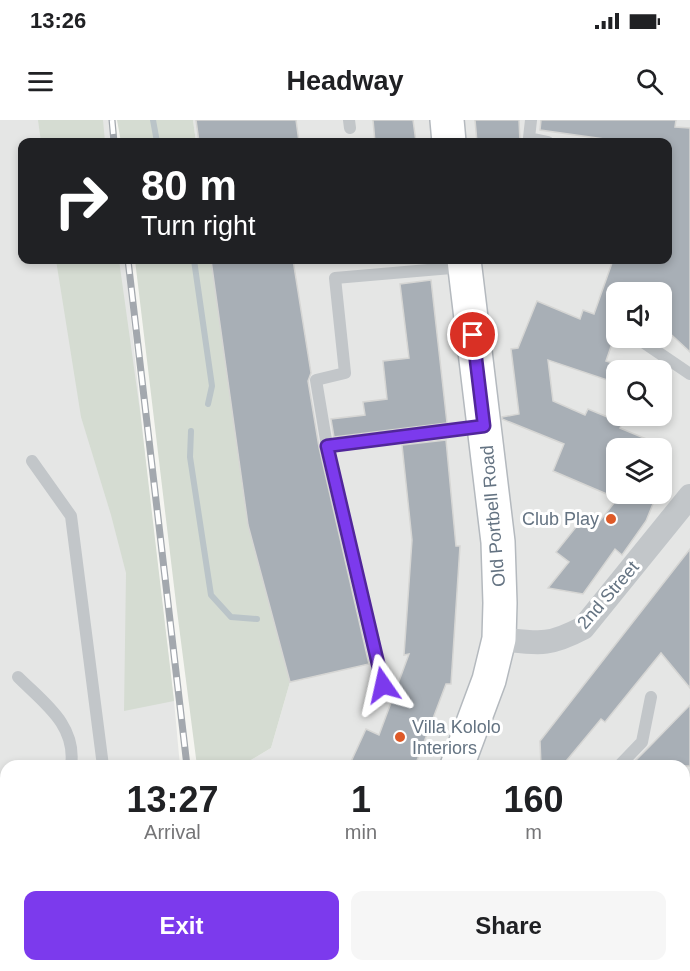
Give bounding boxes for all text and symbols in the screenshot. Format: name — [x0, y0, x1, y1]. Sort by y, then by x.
text: 13:26 — [30, 8, 86, 33]
icon: menu — [24, 65, 57, 98]
icon: search — [633, 65, 666, 98]
text: Headway — [286, 66, 404, 96]
icon: right — [42, 162, 120, 240]
text: 80 m — [141, 162, 237, 209]
text: Turn right — [141, 211, 256, 241]
map controls — [606, 282, 672, 504]
button: sound — [606, 282, 672, 348]
pin — [447, 309, 498, 360]
icon: arrive — [456, 318, 489, 351]
button: search — [606, 360, 672, 426]
button: layers — [606, 438, 672, 504]
street label: Old Portbell Road — [477, 444, 509, 588]
place label: Club Play — [522, 509, 599, 529]
marker: Club Play — [604, 512, 618, 526]
street label: 2nd Street — [573, 557, 643, 633]
position arrow — [351, 653, 415, 717]
place label: Villa Kololo Interiors — [412, 717, 501, 758]
marker: Villa Kololo Interiors — [393, 730, 407, 744]
text: 13:27 — [126, 779, 218, 820]
text: 1 — [351, 779, 371, 820]
text: 160 — [503, 779, 564, 820]
text: Arrival — [144, 821, 201, 843]
text: min — [345, 821, 377, 843]
text: m — [525, 821, 542, 843]
button: Exit — [24, 891, 339, 960]
button: Share — [351, 891, 666, 960]

